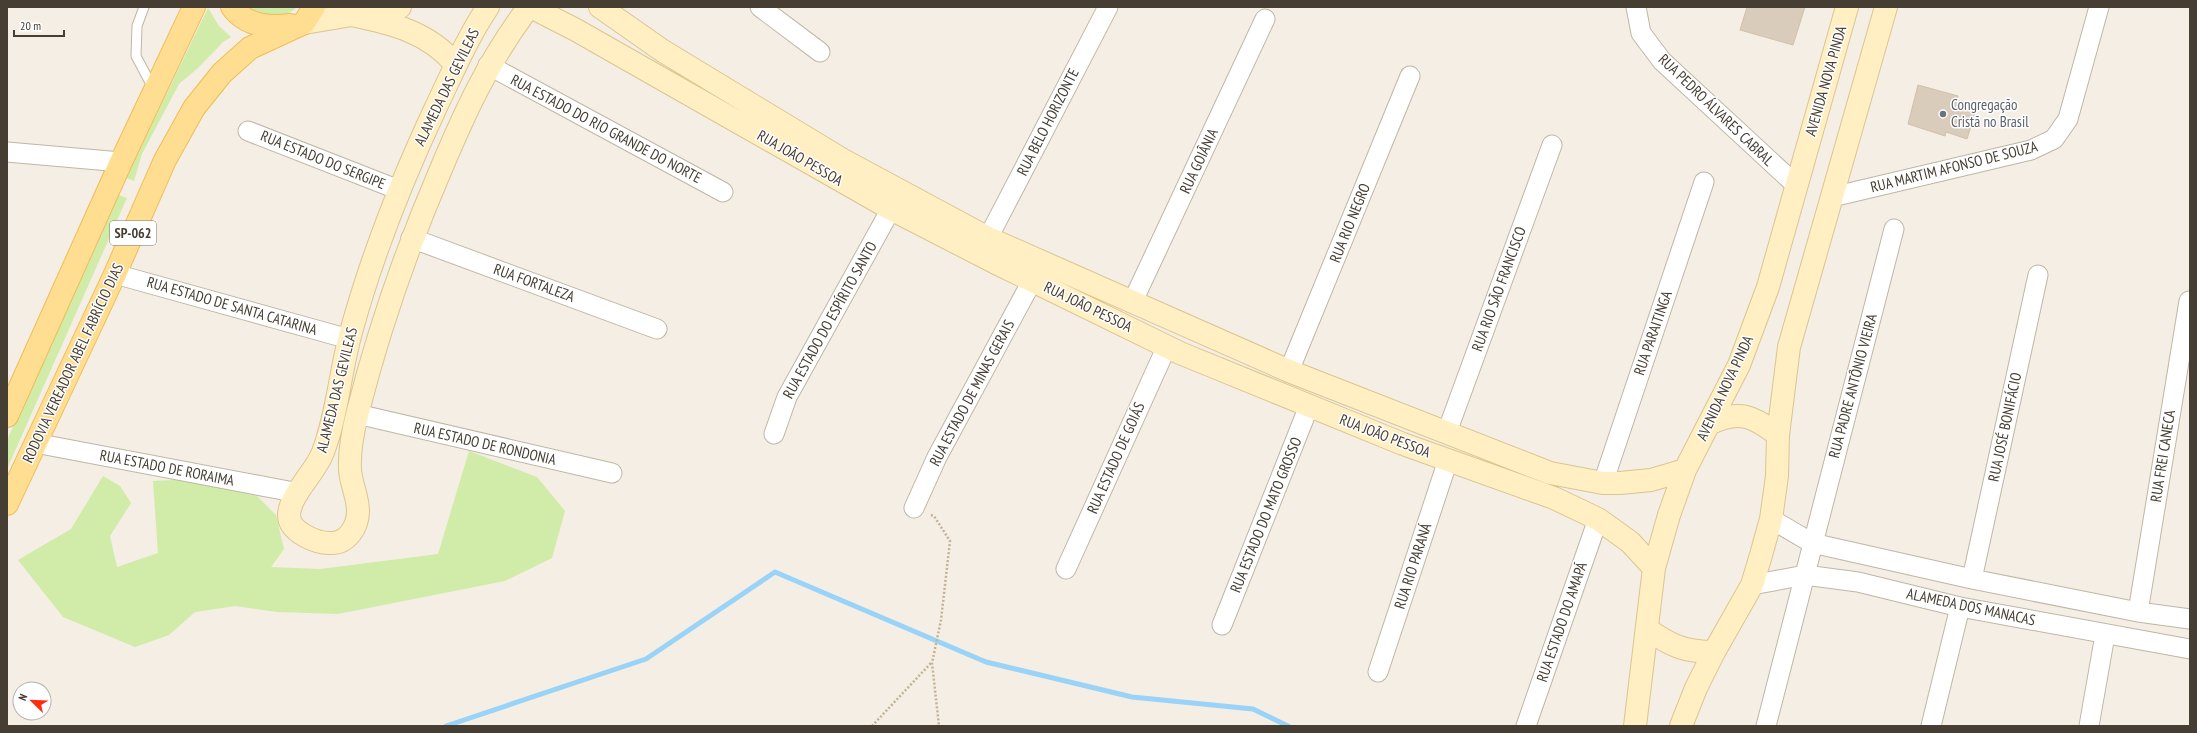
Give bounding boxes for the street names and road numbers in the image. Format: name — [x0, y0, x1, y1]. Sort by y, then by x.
street label: AVENIDA NOVA PINDA — [1801, 23, 1851, 138]
street label: ALAMEDA DAS GEVILEAS — [410, 25, 483, 149]
street label: RUA PEDRO ÁLVARES CABRAL — [1655, 50, 1779, 170]
street label: RUA BELO HORIZONTE — [1012, 65, 1083, 179]
street label: RUA ESTADO DO RIO GRANDE DO NORTE — [508, 70, 705, 187]
street label: RUA GOIÂNIA — [1175, 124, 1222, 196]
street label: RUA JOÃO PESSOA — [754, 125, 847, 190]
street label: RUA ESTADO DO SERGIPE — [258, 126, 388, 193]
street label: RUA MARTIM AFONSO DE SOUZA — [1868, 136, 2040, 196]
street label: RUA RIO NEGRO — [1325, 180, 1374, 265]
road number: SP-062 — [110, 221, 156, 245]
street label: RUA RIO SÃO FRANCISCO — [1467, 224, 1530, 354]
street label: RUA ESTADO DO ESPÍRITO SANTO — [778, 238, 881, 402]
street label: RUA FORTALEZA — [491, 259, 578, 306]
street label: RODOVIA VEREADOR ABEL FABRÍCIO DIAS — [18, 260, 127, 466]
street label: RUA ESTADO DE SANTA CATARINA — [145, 272, 320, 339]
street label: RUA JOÃO PESSOA — [1041, 277, 1136, 336]
street label: RUA PARAITINGA — [1629, 287, 1676, 378]
street label: RUA PADRE ANTÔNIO VIEIRA — [1824, 311, 1881, 460]
street label: RUA ESTADO DE MINAS GERAIS — [925, 316, 1018, 469]
street label: ALAMEDA DAS GEVILEAS — [312, 325, 361, 455]
street label: AVENIDA NOVA PINDA — [1692, 331, 1758, 443]
street label: RUA JOSÉ BONIFÁCIO — [1984, 371, 2025, 483]
street label: RUA ESTADO DE GOIÁS — [1082, 399, 1149, 516]
street label: RUA FREI CANECA — [2146, 408, 2179, 503]
street label: RUA JOÃO PESSOA — [1337, 410, 1434, 462]
street label: RUA ESTADO DE RONDONIA — [412, 418, 559, 469]
street label: RUA ESTADO DO MATO GROSSO — [1226, 434, 1305, 595]
street label: RUA ESTADO DE RORAIMA — [98, 445, 237, 490]
street label: RUA RIO PARANÁ — [1390, 520, 1436, 611]
street label: RUA ESTADO DO AMAPÁ — [1532, 559, 1591, 684]
street label: ALAMEDA DOS MANACAS — [1905, 584, 2037, 629]

